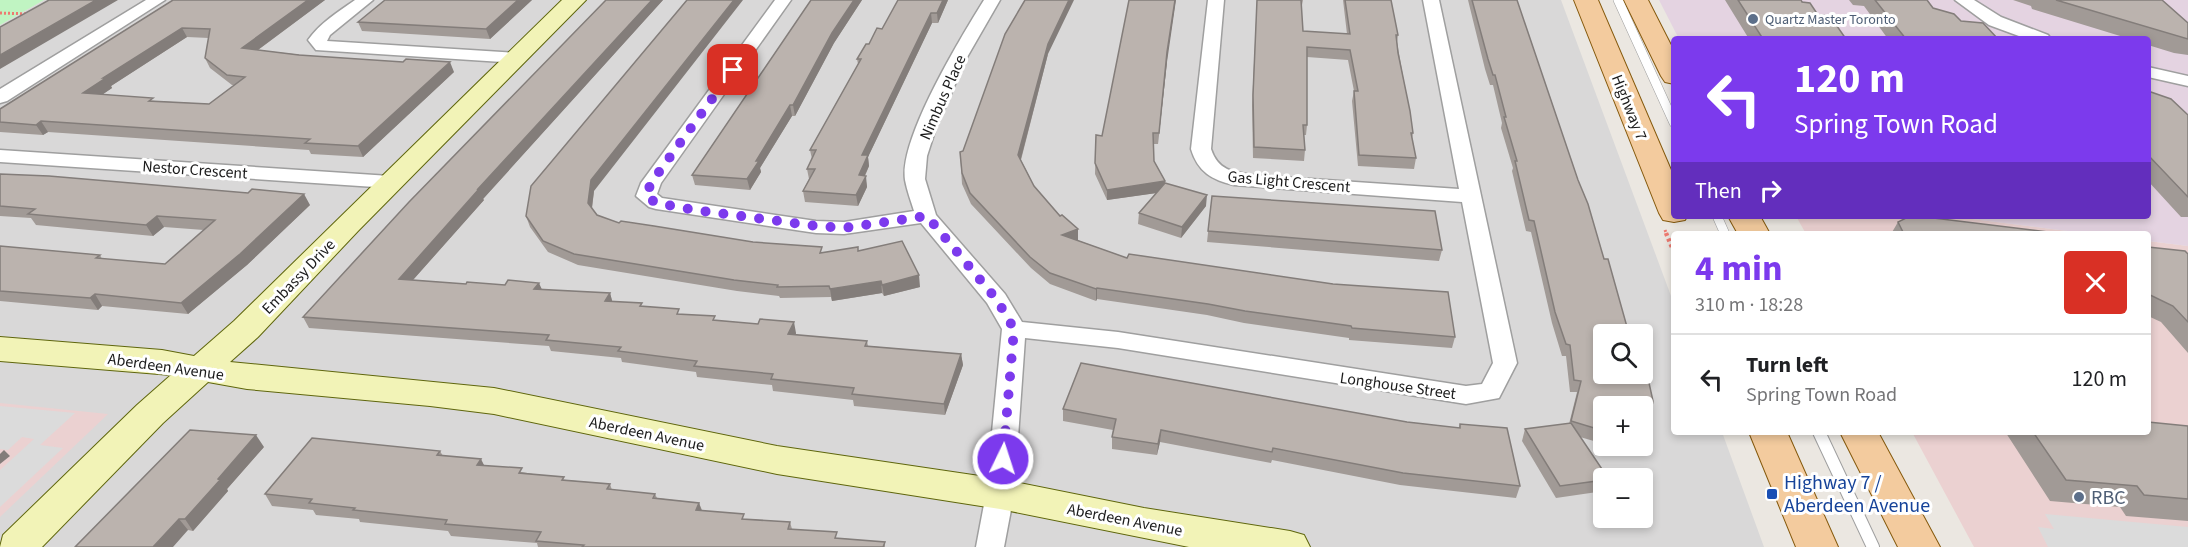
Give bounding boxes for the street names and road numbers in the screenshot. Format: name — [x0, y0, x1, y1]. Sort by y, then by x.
street label: Nimbus Place — [914, 51, 972, 143]
street label: Highway 7 — [1606, 71, 1652, 144]
street label: Nestor Crescent — [142, 155, 249, 185]
street label: Gas Light Crescent — [1227, 166, 1352, 198]
street label: Embassy Drive — [257, 234, 340, 319]
street label: Aberdeen Avenue — [106, 348, 225, 386]
street label: Longhouse Street — [1338, 367, 1458, 405]
street label: Aberdeen Avenue — [587, 411, 706, 457]
street label: Aberdeen Avenue — [1065, 498, 1184, 542]

